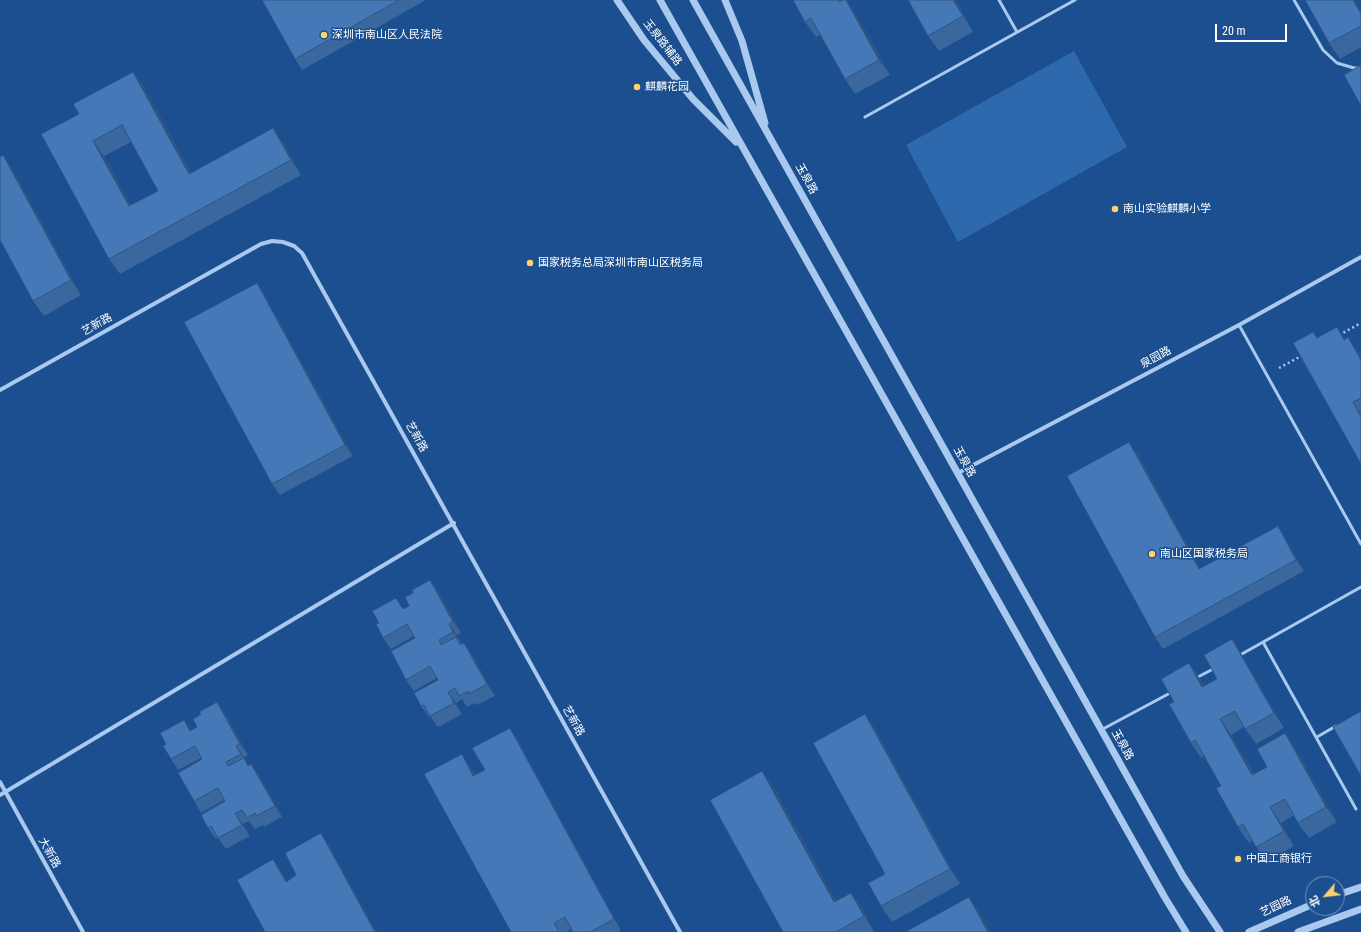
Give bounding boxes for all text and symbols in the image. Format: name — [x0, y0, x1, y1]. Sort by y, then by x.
scale bar — [1217, 16, 1289, 42]
street label: 玉泉路辅路 — [640, 17, 684, 69]
text: 20 m — [1222, 24, 1246, 38]
place label: 深圳市南山区人民法院 — [332, 28, 442, 42]
marker: 深圳市南山区人民法院 — [319, 30, 329, 40]
place label: 麒麟花园 — [645, 80, 689, 94]
marker: 麒麟花园 — [632, 82, 642, 92]
street label: 玉泉路 — [792, 161, 820, 197]
place label: 南山实验麒麟小学 — [1123, 202, 1211, 216]
marker: 南山实验麒麟小学 — [1110, 204, 1120, 214]
place label: 国家税务总局深圳市南山区税务局 — [538, 256, 703, 270]
marker: 国家税务总局深圳市南山区税务局 — [525, 258, 535, 268]
street label: 艺新路 — [79, 311, 115, 339]
street label: 泉园路 — [1138, 344, 1174, 372]
street label: 艺新路 — [402, 419, 430, 455]
street label: 玉泉路 — [950, 444, 978, 480]
place label: 南山区国家税务局 — [1160, 547, 1248, 561]
marker: 南山区国家税务局 — [1147, 549, 1157, 559]
street label: 艺新路 — [559, 703, 587, 739]
street label: 玉泉路 — [1108, 727, 1136, 763]
street label: 大新路 — [35, 835, 63, 871]
place label: 中国工商银行 — [1246, 852, 1312, 866]
marker: 中国工商银行 — [1233, 854, 1243, 864]
north arrow — [1305, 876, 1345, 916]
text: 北 — [1307, 893, 1323, 909]
street label: 艺园路 — [1258, 894, 1294, 920]

